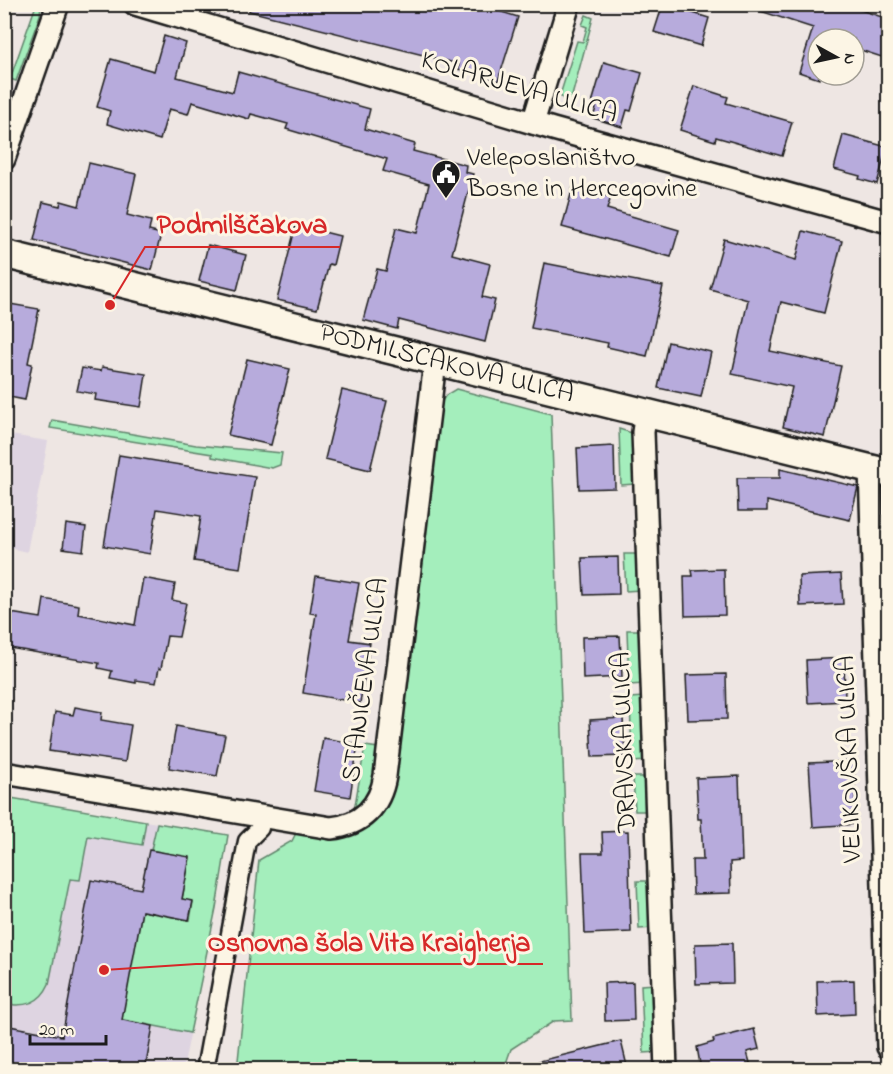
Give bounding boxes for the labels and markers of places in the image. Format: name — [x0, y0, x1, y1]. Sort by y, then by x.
place label: Veleposlaništvo Bosne in Hercegovine — [466, 139, 698, 209]
public building icon: Veleposlaništvo Bosne in Hercegovine — [430, 158, 462, 200]
callout: Podmilščakova — [145, 201, 340, 247]
callout: Osnovna šola Vita Kraigherja — [196, 918, 543, 964]

